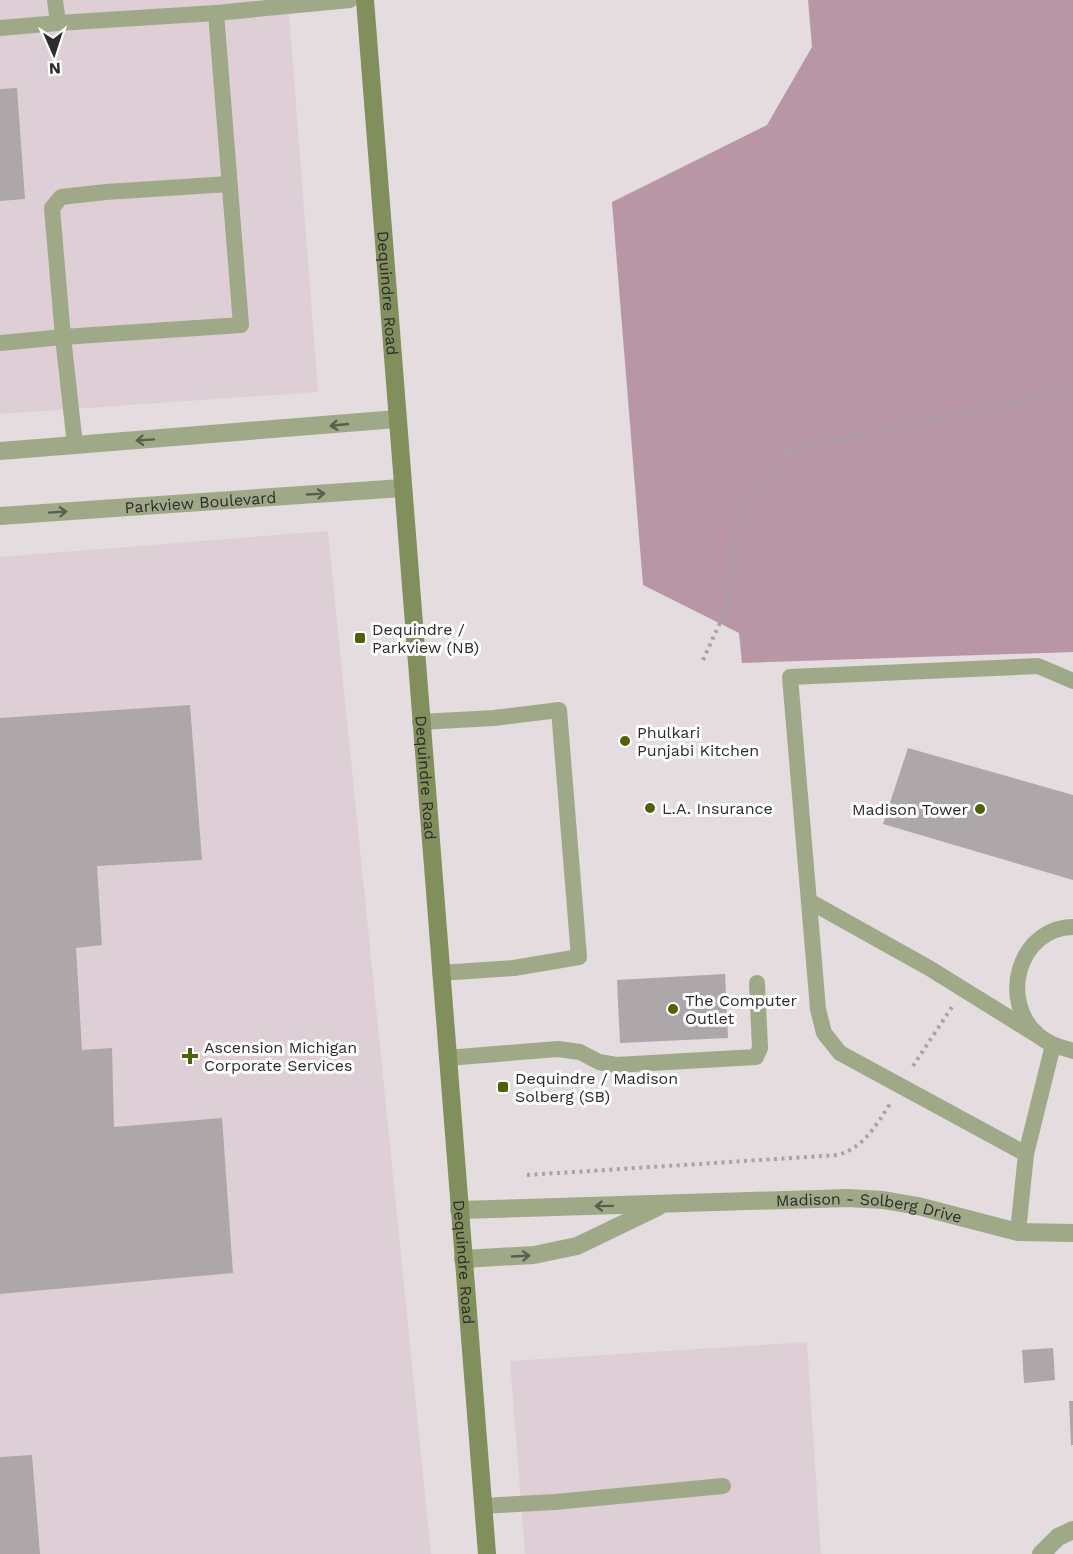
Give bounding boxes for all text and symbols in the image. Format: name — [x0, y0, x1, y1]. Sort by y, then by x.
north arrow — [24, 24, 84, 84]
text: N — [48, 59, 61, 78]
street label: Dequindre Road — [373, 230, 402, 356]
one-way arrow — [330, 420, 350, 431]
one-way arrow — [135, 435, 155, 446]
street label: Parkview Boulevard — [124, 488, 277, 517]
one-way arrow — [305, 488, 325, 499]
one-way arrow — [48, 506, 68, 517]
place label: Dequindre / Parkview (NB) — [372, 620, 479, 657]
marker: Dequindre / Parkview (NB) — [353, 631, 367, 645]
street label: Dequindre Road — [411, 715, 440, 841]
place label: Phulkari Punjabi Kitchen — [637, 723, 759, 760]
marker: Phulkari Punjabi Kitchen — [618, 734, 632, 748]
place label: L.A. Insurance — [662, 799, 773, 818]
place label: Madison Tower — [852, 800, 968, 819]
marker: L.A. Insurance — [643, 801, 657, 815]
marker: Madison Tower — [973, 802, 987, 816]
place label: The Computer Outlet — [685, 991, 798, 1028]
marker: The Computer Outlet — [666, 1002, 680, 1016]
place label: Ascension Michigan Corporate Services — [204, 1038, 357, 1075]
marker: Ascension Michigan Corporate Services — [181, 1047, 199, 1065]
place label: Dequindre / Madison Solberg (SB) — [515, 1069, 678, 1106]
marker: Dequindre / Madison Solberg (SB) — [496, 1080, 510, 1094]
street label: Madison - Solberg Drive — [776, 1189, 964, 1227]
street label: Dequindre Road — [449, 1199, 478, 1325]
one-way arrow — [594, 1200, 614, 1212]
one-way arrow — [510, 1250, 530, 1261]

